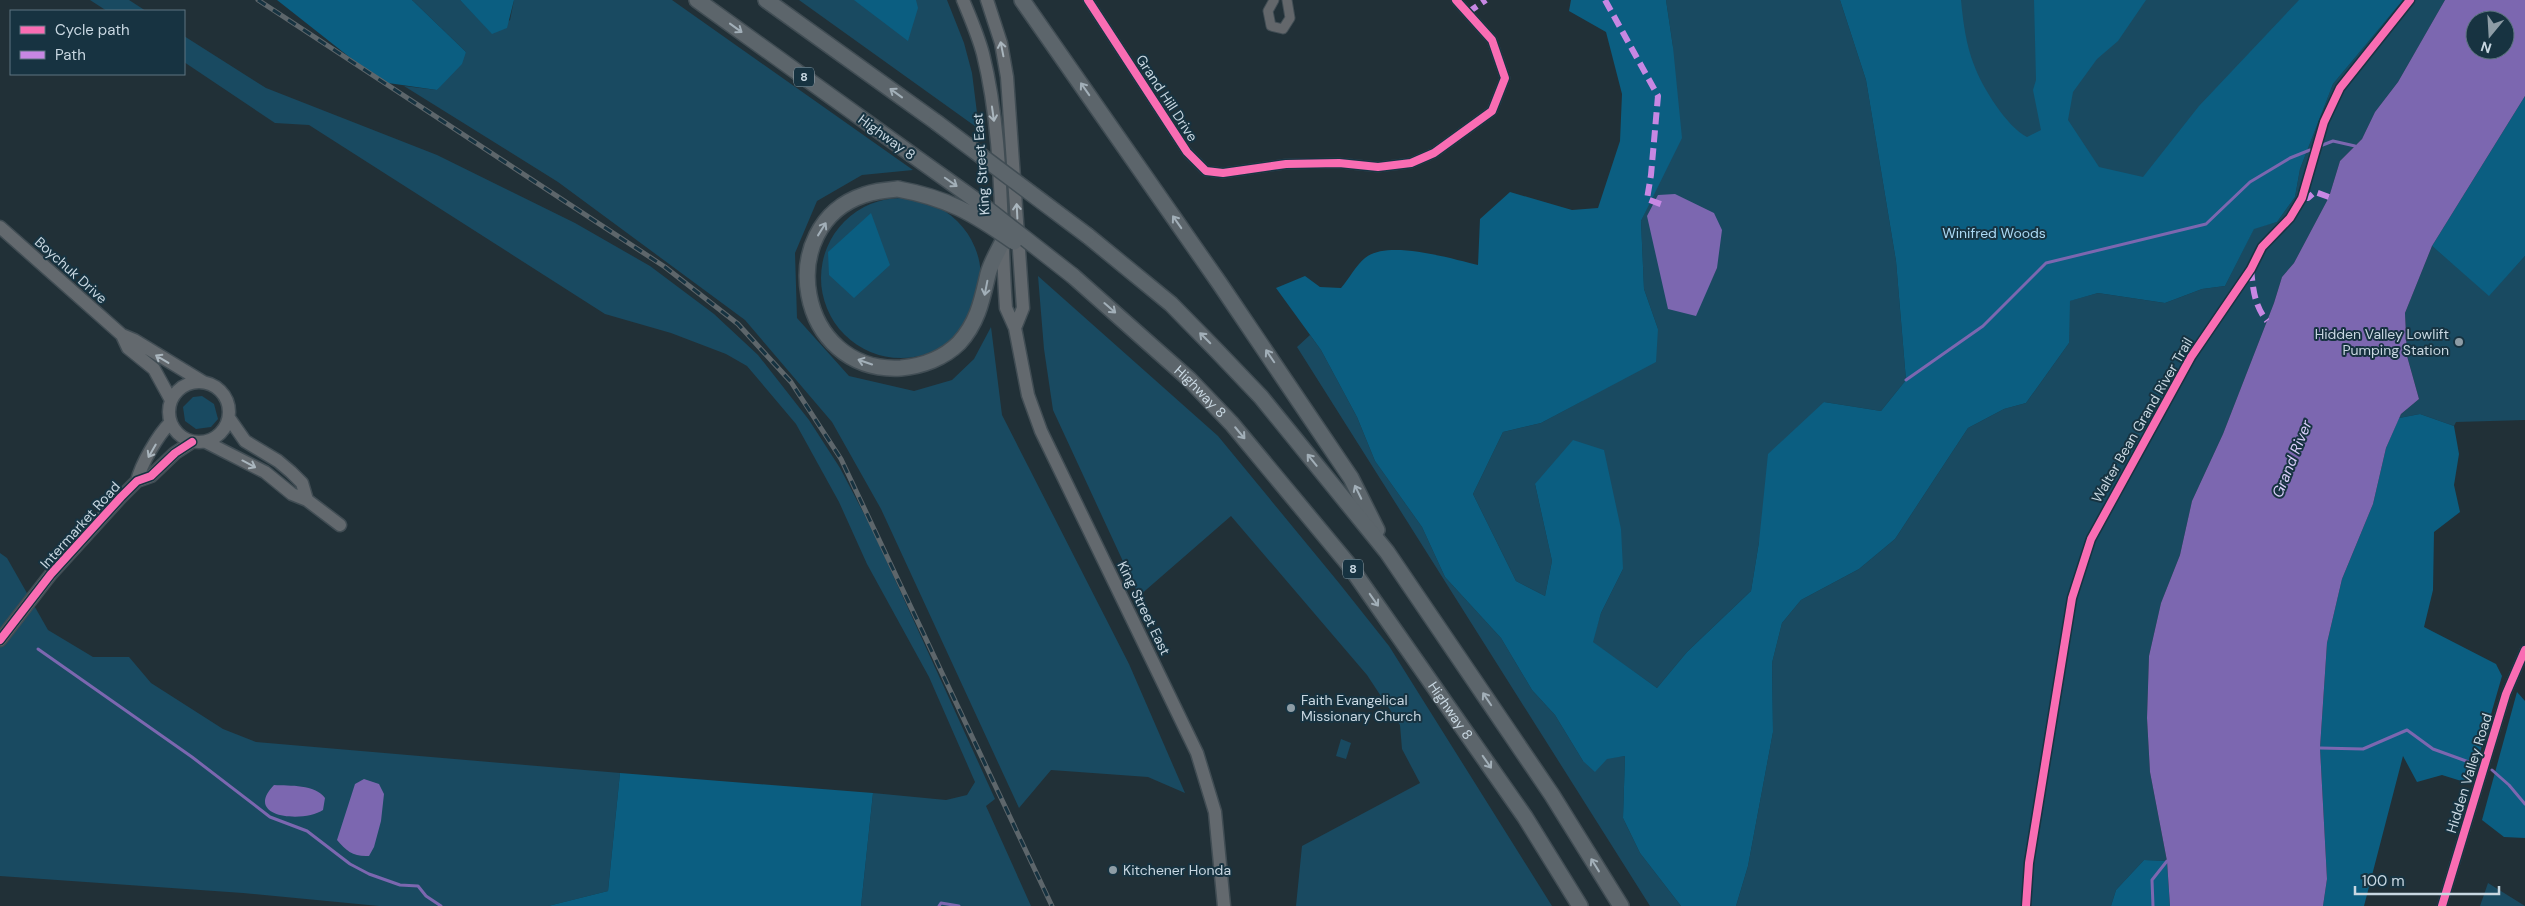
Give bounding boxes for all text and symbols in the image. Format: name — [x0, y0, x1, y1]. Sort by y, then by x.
legend — [10, 10, 185, 75]
north arrow — [2465, 10, 2515, 60]
text: Cycle path — [55, 20, 130, 40]
one-way arrow — [729, 23, 742, 34]
text: N — [2478, 37, 2494, 58]
one-way arrow — [996, 42, 1006, 58]
text: Path — [55, 45, 86, 65]
street label: Grand Hill Drive — [1132, 51, 1202, 145]
road number: 8 — [794, 68, 814, 86]
one-way arrow — [1080, 82, 1090, 96]
one-way arrow — [890, 88, 904, 99]
one-way arrow — [989, 106, 999, 122]
street label: Highway 8 — [855, 110, 919, 164]
street label: King Street East — [968, 112, 994, 216]
one-way arrow — [943, 177, 957, 187]
one-way arrow — [1012, 203, 1021, 219]
one-way arrow — [1172, 215, 1182, 229]
one-way arrow — [818, 222, 828, 236]
park label: Winifred Woods — [1942, 224, 2046, 242]
street label: Boychuk Drive — [31, 233, 111, 307]
one-way arrow — [980, 280, 990, 296]
one-way arrow — [1103, 303, 1116, 314]
place label: Hidden Valley Lowlift Pumping Station — [2315, 325, 2449, 359]
one-way arrow — [1198, 332, 1211, 344]
street label: Walter Bean Grand River Trail — [2087, 334, 2197, 506]
marker: Hidden Valley Lowlift Pumping Station — [2453, 336, 2465, 348]
one-way arrow — [1264, 349, 1275, 363]
one-way arrow — [156, 353, 170, 363]
one-way arrow — [857, 357, 873, 367]
street label: Highway 8 — [1171, 361, 1230, 422]
water label: Grand River — [2267, 417, 2317, 501]
one-way arrow — [1234, 426, 1245, 439]
one-way arrow — [146, 443, 156, 457]
one-way arrow — [1306, 454, 1317, 467]
one-way arrow — [242, 459, 256, 469]
street label: Intermarket Road — [36, 478, 124, 572]
one-way arrow — [1353, 485, 1363, 500]
street label: King Street East — [1113, 558, 1175, 658]
road number: 8 — [1343, 560, 1363, 578]
one-way arrow — [1369, 593, 1379, 607]
street label: Highway 8 — [1424, 678, 1477, 743]
place label: Faith Evangelical Missionary Church — [1301, 691, 1421, 725]
one-way arrow — [1482, 693, 1492, 707]
marker: Faith Evangelical Missionary Church — [1285, 702, 1297, 714]
street label: Hidden Valley Road — [2442, 711, 2496, 835]
one-way arrow — [1482, 755, 1492, 769]
one-way arrow — [1590, 858, 1600, 872]
place label: Kitchener Honda — [1123, 861, 1231, 879]
marker: Kitchener Honda — [1107, 864, 1119, 876]
scale bar — [2355, 864, 2499, 896]
text: 100 m — [2362, 871, 2405, 891]

